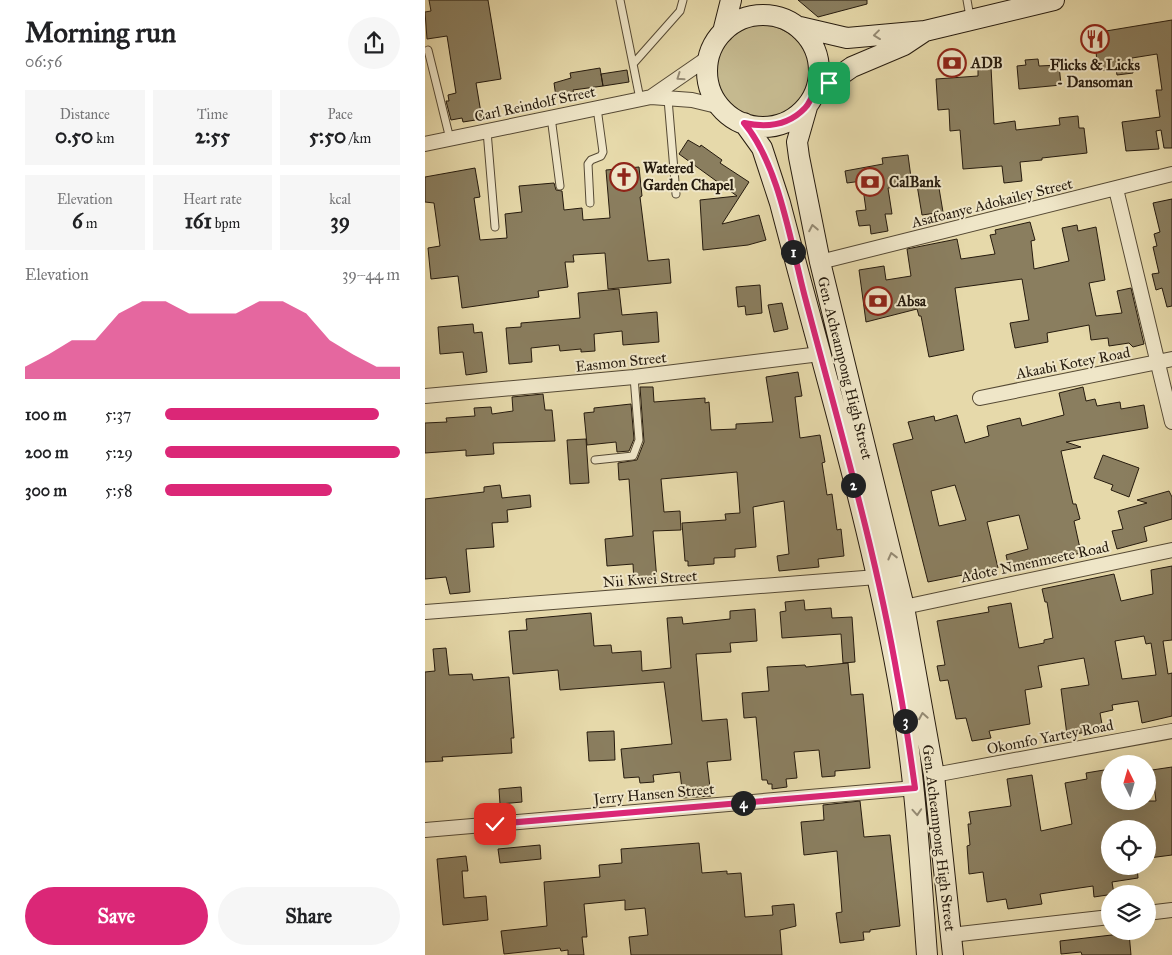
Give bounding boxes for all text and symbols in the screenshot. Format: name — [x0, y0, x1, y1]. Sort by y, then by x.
text: Morning run — [25, 15, 176, 50]
button: share — [348, 17, 400, 69]
restaurant icon: Flicks & Licks - Dansoman — [1080, 24, 1110, 54]
one-way arrow — [872, 29, 880, 40]
bank icon: ADB — [937, 48, 967, 78]
text: 06:56 — [25, 52, 62, 71]
place label: ADB — [970, 54, 1003, 72]
place label: Flicks & Licks - Dansoman — [1050, 56, 1140, 91]
pin — [808, 62, 850, 104]
icon: arrive — [815, 69, 843, 97]
one-way arrow — [676, 71, 686, 80]
street label: Carl Reindolf Street — [473, 82, 598, 126]
text: Distance — [60, 106, 110, 123]
text: Time — [197, 106, 228, 123]
text: Pace — [327, 106, 353, 123]
text: 0.50 — [55, 123, 93, 149]
text: 2:55 — [195, 123, 230, 149]
text: 5:50 — [309, 123, 346, 149]
text: km — [93, 130, 115, 147]
text: /km — [346, 130, 371, 147]
place label: Watered Garden Chapel — [643, 159, 735, 195]
church icon: Watered Garden Chapel — [609, 162, 639, 192]
bank icon: CalBank — [855, 167, 885, 197]
place label: CalBank — [889, 173, 942, 191]
street label: Asafoanye Adokailey Street — [909, 174, 1075, 232]
text: Elevation — [57, 191, 113, 208]
text: Heart rate — [183, 191, 242, 208]
text: kcal — [329, 191, 351, 208]
text: 6 — [72, 208, 83, 234]
text: 161 — [185, 208, 212, 234]
text: 39 — [330, 208, 350, 234]
text: m — [83, 215, 98, 232]
text: bpm — [212, 215, 240, 232]
one-way arrow — [808, 224, 819, 233]
pin: 1 — [781, 240, 805, 264]
text: 1 — [791, 244, 796, 261]
text: Elevation — [25, 265, 89, 284]
text: 39–44 m — [342, 265, 400, 284]
street label: Gen. Acheampong High Street — [814, 275, 877, 462]
bank icon: Absa — [863, 286, 893, 316]
place label: Absa — [896, 292, 927, 310]
street label: Akaabi Kotey Road — [1013, 343, 1132, 383]
street label: Easmon Street — [575, 348, 668, 376]
text: 100 m — [25, 405, 67, 424]
text: 5:37 — [105, 405, 131, 424]
text: 200 m — [25, 443, 68, 462]
text: 5:29 — [105, 443, 133, 462]
pin: 2 — [841, 472, 865, 498]
text: 2 — [850, 477, 857, 494]
text: 300 m — [25, 481, 67, 500]
text: 5:58 — [105, 481, 132, 500]
street label: Adote Nmenmeete Road — [958, 537, 1111, 587]
one-way arrow — [887, 552, 898, 561]
street label: Nii Kwei Street — [602, 567, 699, 591]
pin: 3 — [893, 708, 917, 734]
one-way arrow — [919, 711, 929, 720]
text: 3 — [903, 713, 908, 730]
street label: Okomfo Yartey Road — [985, 716, 1115, 758]
street label: Gen. Acheampong High Street — [919, 744, 959, 933]
north arrow — [1101, 755, 1156, 810]
map controls — [1101, 755, 1156, 940]
street label: Jerry Hansen Street — [591, 780, 716, 809]
pin: 4 — [731, 790, 755, 816]
text: 4 — [740, 795, 747, 812]
pin — [474, 803, 516, 845]
one-way arrow — [911, 809, 922, 817]
icon: check — [481, 810, 509, 838]
button: locate — [1101, 820, 1156, 875]
button: layers — [1101, 885, 1156, 940]
button: Save — [25, 887, 208, 945]
button: Share — [218, 887, 400, 945]

